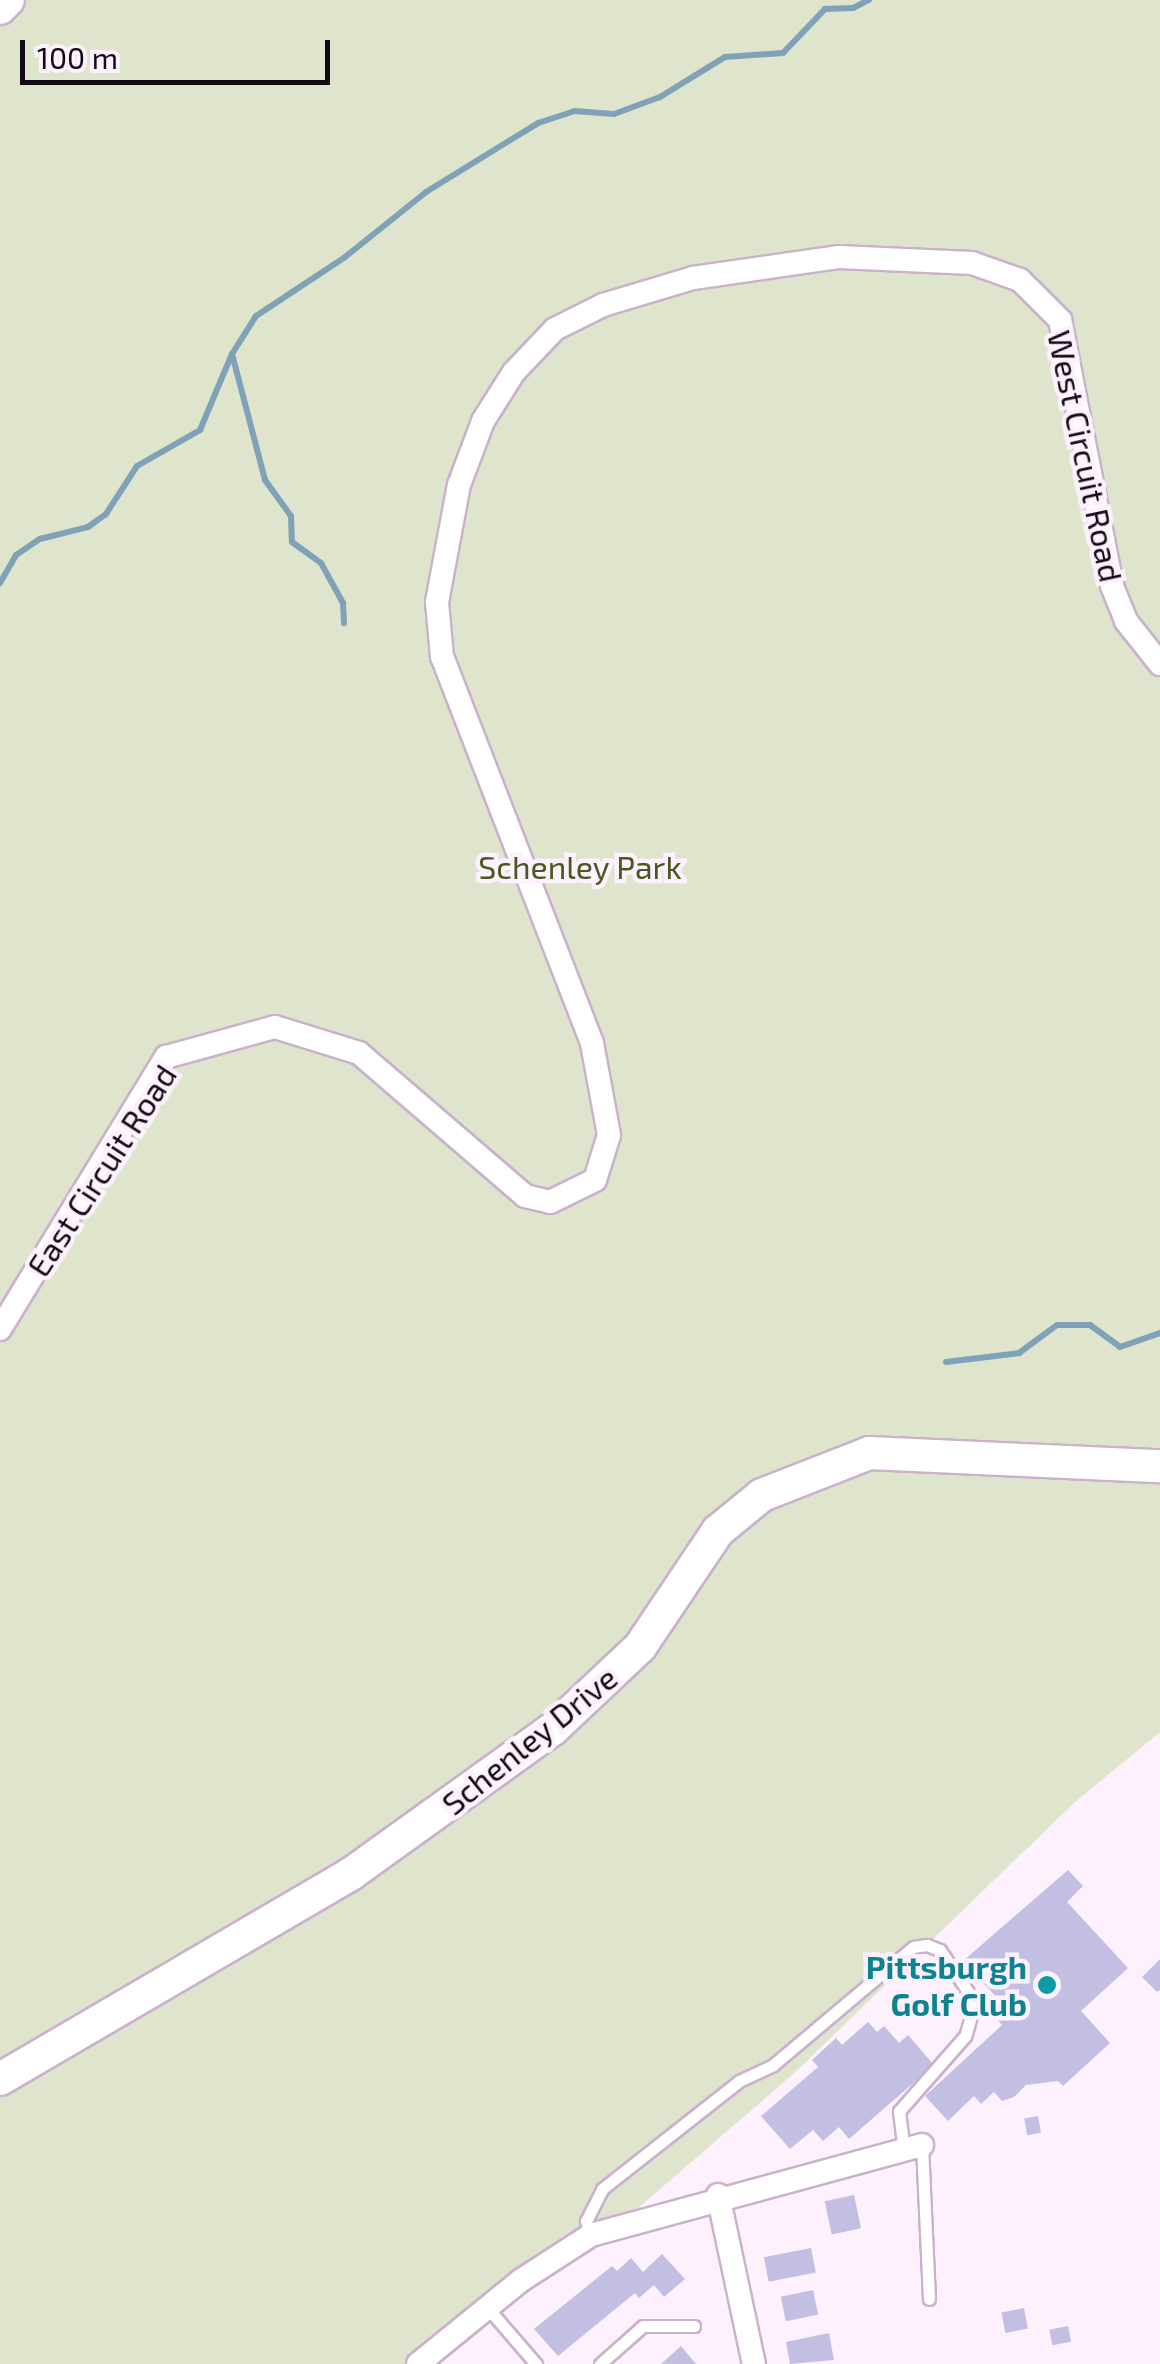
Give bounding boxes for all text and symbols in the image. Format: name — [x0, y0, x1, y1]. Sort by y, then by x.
scale bar — [25, 20, 335, 82]
text: 100 m — [37, 39, 118, 75]
street label: West Circuit Road — [1041, 327, 1131, 585]
park label: Schenley Park — [478, 847, 682, 885]
street label: East Circuit Road — [18, 1057, 184, 1283]
street label: Schenley Drive — [434, 1658, 624, 1822]
place label: Pittsburgh Golf Club — [866, 1948, 1027, 2023]
marker: Pittsburgh Golf Club — [1036, 1974, 1058, 1996]

